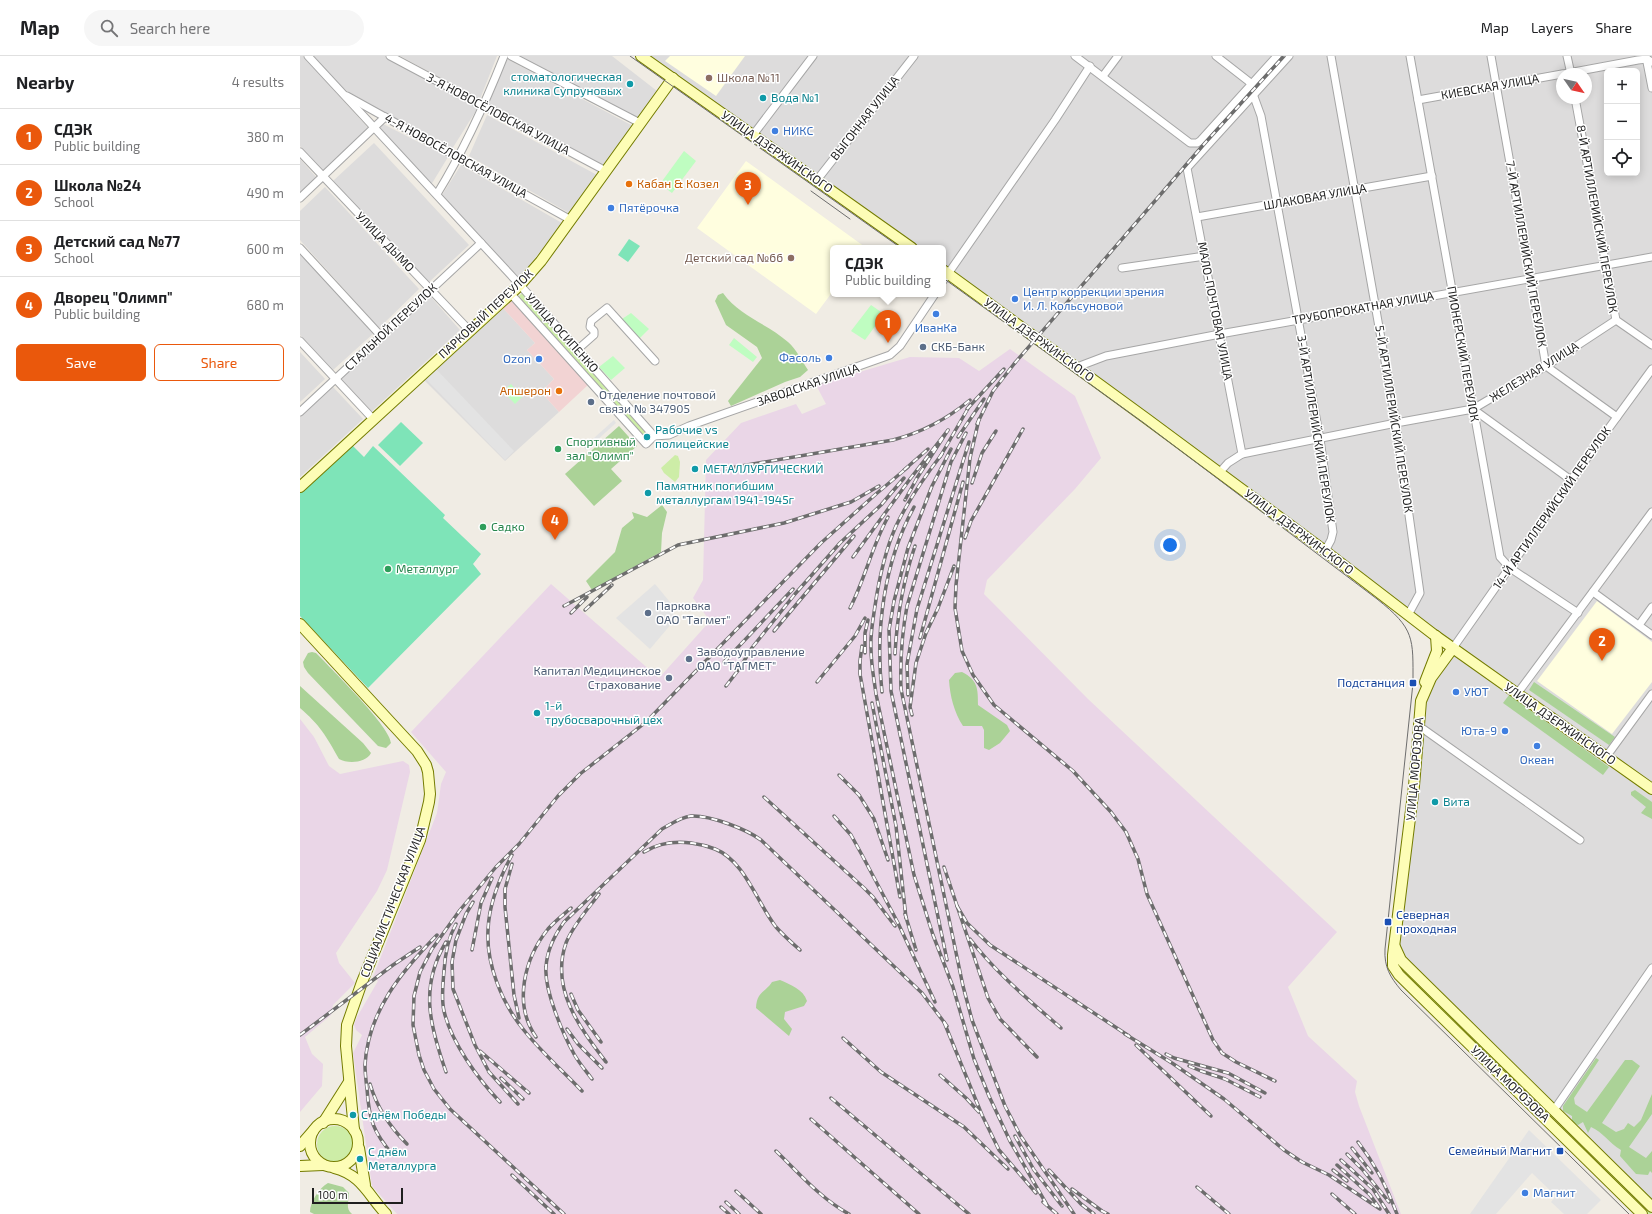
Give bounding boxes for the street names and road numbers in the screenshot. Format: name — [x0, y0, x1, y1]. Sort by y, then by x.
street label: 3-Я НОВОСЁЛОВСКАЯ УЛИЦА — [425, 69, 573, 157]
street label: КИЕВСКАЯ УЛИЦА — [1440, 70, 1540, 102]
street label: ВЫГОННАЯ УЛИЦА — [827, 72, 902, 162]
street label: УЛИЦА ДЗЕРЖИНСКОГО — [719, 107, 836, 195]
street label: 4-Я НОВОСЁЛОВСКАЯ УЛИЦА — [383, 110, 531, 200]
street label: 8-Й АРТИЛЛЕРИЙСКИЙ ПЕРЕУЛОК — [1575, 124, 1621, 314]
street label: 7-Й АРТИЛЛЕРИЙСКИЙ ПЕРЕУЛОК — [1504, 159, 1550, 348]
street label: ШЛАКОВАЯ УЛИЦА — [1262, 180, 1368, 212]
street label: УЛИЦА ДЫМО — [354, 208, 418, 274]
street label: МАЛО-ПОЧТОВАЯ УЛИЦА — [1196, 240, 1236, 382]
street label: ПАРКОВЫЙ ПЕРЕУЛОК — [435, 266, 535, 361]
street label: СТАЛЬНОЙ ПЕРЕУЛОК — [341, 280, 439, 373]
street label: ПИОНЕРСКИЙ ПЕРЕУЛОК — [1445, 285, 1483, 423]
street label: ТРУБОПРОКАТНАЯ УЛИЦА — [1291, 288, 1435, 326]
street label: УЛИЦА ОСИПЕНКО — [523, 290, 602, 375]
street label: УЛИЦА ДЗЕРЖИНСКОГО — [982, 295, 1097, 384]
street label: 5-Й АРТИЛЛЕРИЙСКИЙ ПЕРЕУЛОК — [1373, 324, 1417, 514]
street label: 3-Й АРТИЛЛЕРИЙСКИЙ ПЕРЕУЛОК — [1295, 334, 1339, 524]
street label: ЖЕЛЕЗНАЯ УЛИЦА — [1486, 338, 1581, 404]
street label: ЗАВОДСКАЯ УЛИЦА — [755, 360, 861, 408]
street label: 14-Й АРТИЛЛЕРИЙСКИЙ ПЕРЕУЛОК — [1489, 423, 1613, 591]
street label: УЛИЦА ДЗЕРЖИНСКОГО — [1242, 486, 1357, 577]
street label: УЛИЦА ДЗЕРЖИНСКОГО — [1502, 679, 1619, 767]
street label: УЛИЦА МОРОЗОВА — [1403, 716, 1426, 821]
street label: СОЦИАЛИСТИЧЕСКАЯ УЛИЦА — [357, 824, 428, 979]
street label: УЛИЦА МОРОЗОВА — [1468, 1042, 1553, 1125]

